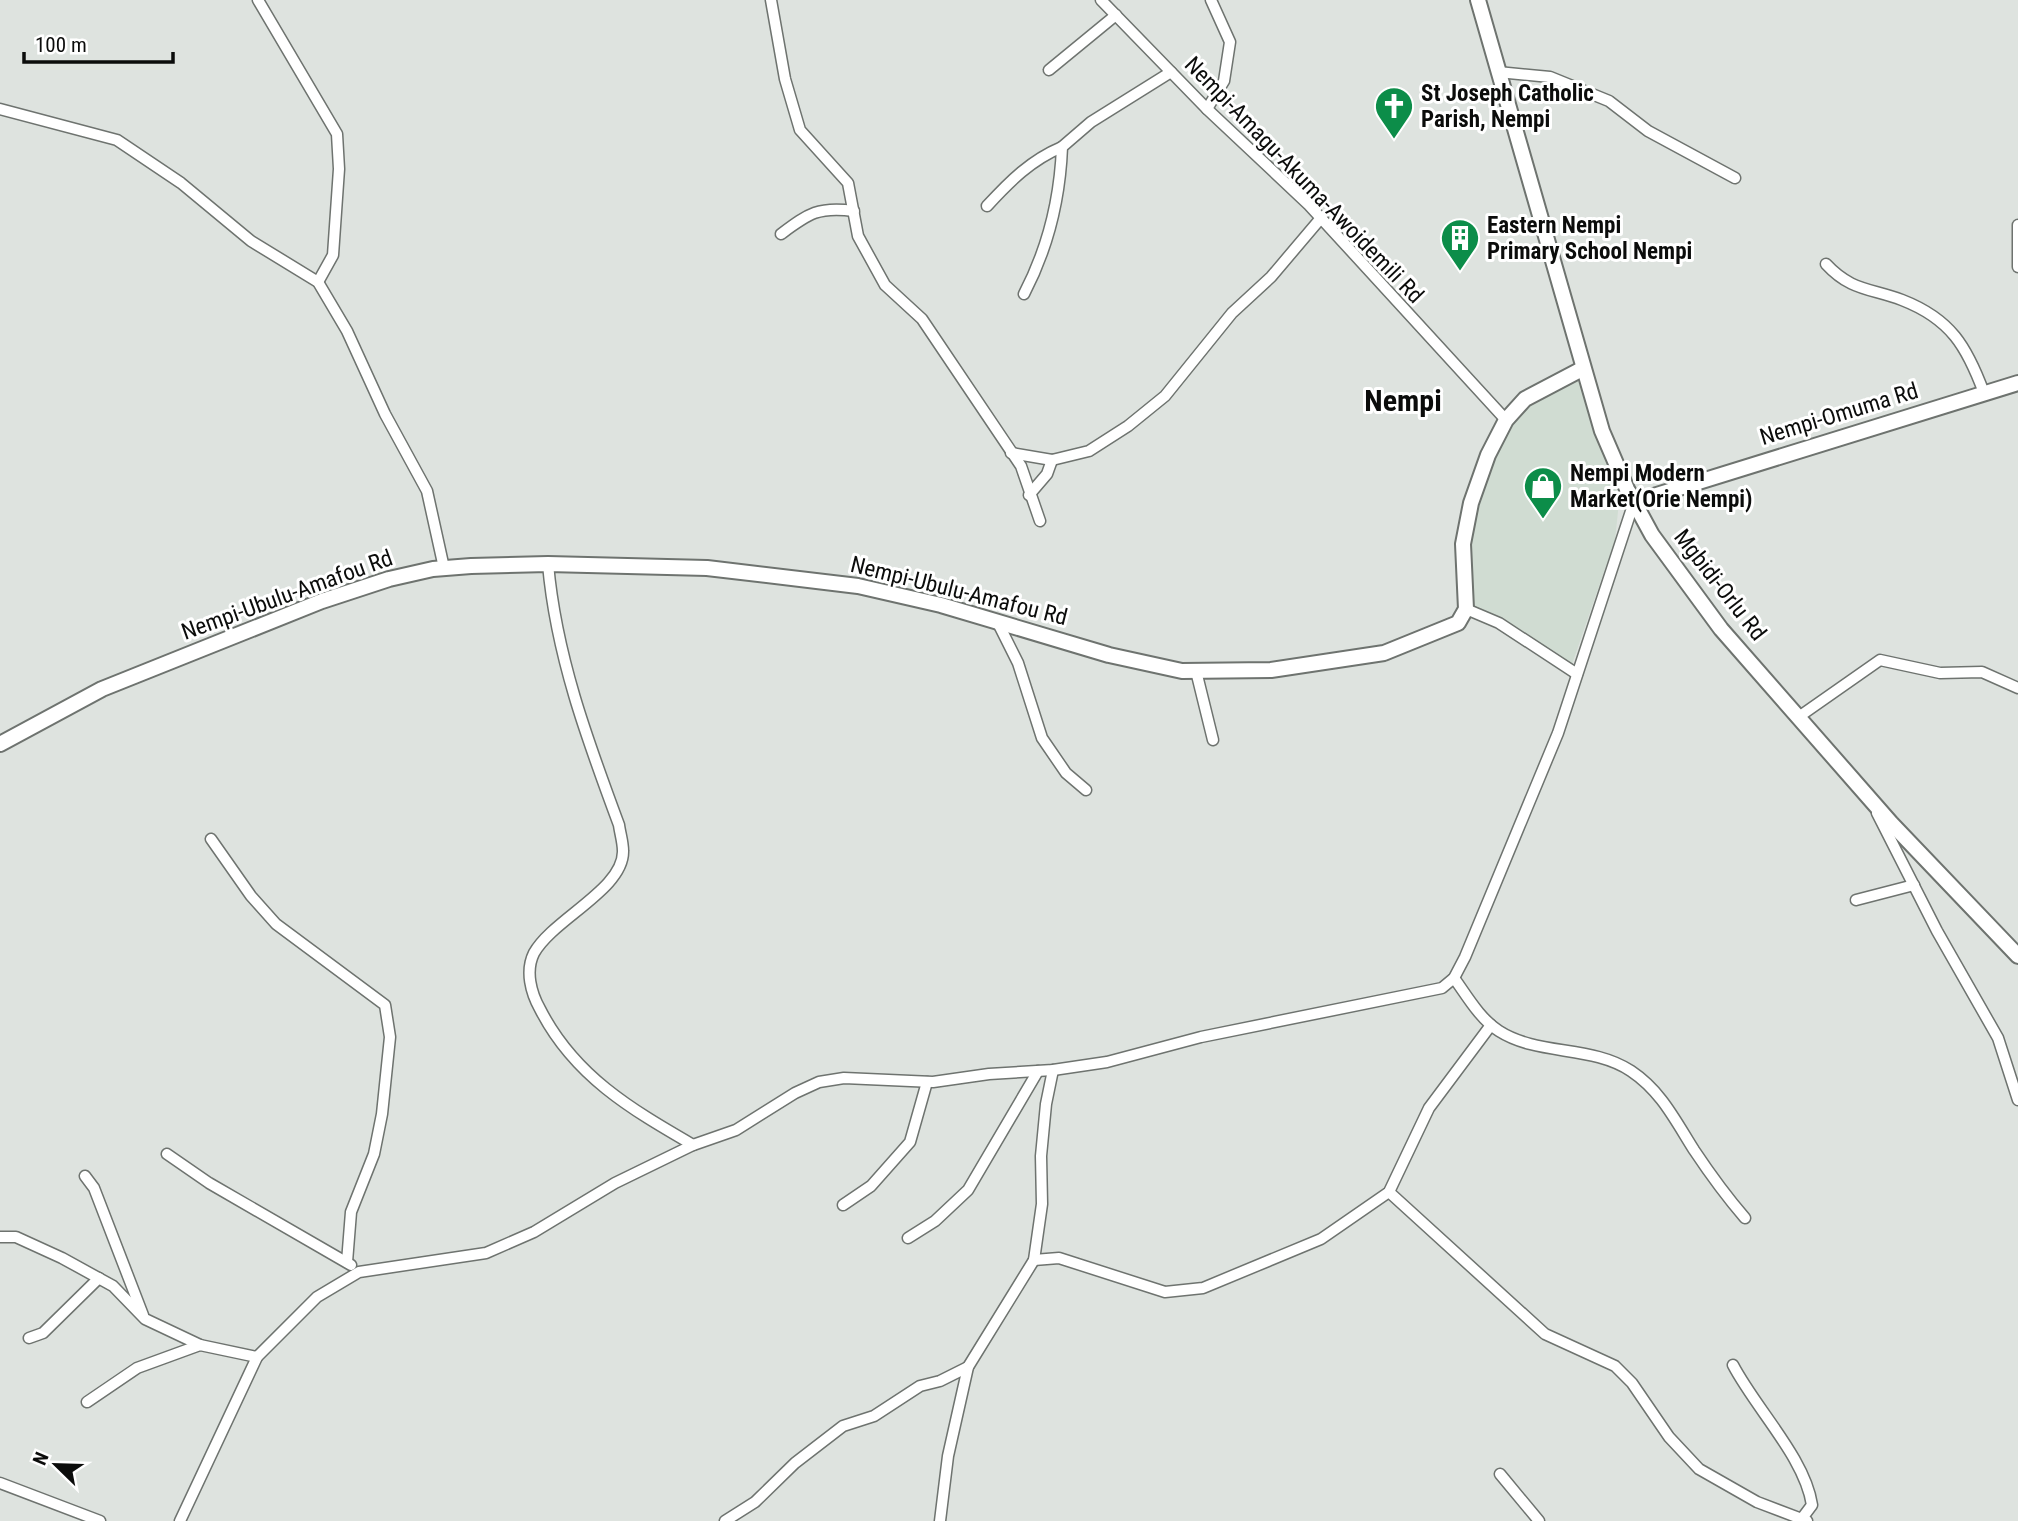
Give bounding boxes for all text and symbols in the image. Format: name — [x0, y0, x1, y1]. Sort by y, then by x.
scale bar — [24, 21, 173, 65]
text: 100 m — [35, 33, 87, 57]
street label: Nempi-Amagu-Akuma-Awoidemili Rd — [1179, 51, 1429, 309]
place label: St Joseph Catholic Parish, Nempi — [1421, 80, 1594, 133]
church icon: St Joseph Catholic Parish, Nempi — [1373, 85, 1415, 140]
place label: Eastern Nempi Primary School Nempi — [1487, 212, 1692, 265]
building icon: Eastern Nempi Primary School Nempi — [1439, 217, 1481, 272]
street label: Nempi-Omuma Rd — [1757, 377, 1921, 451]
district label: Nempi — [1364, 383, 1442, 418]
place label: Nempi Modern Market(Orie Nempi) — [1570, 460, 1753, 513]
shop icon: Nempi Modern Market(Orie Nempi) — [1522, 465, 1564, 520]
street label: Mgbidi-Orlu Rd — [1668, 524, 1772, 646]
street label: Nempi-Ubulu-Amafou Rd — [178, 544, 396, 646]
street label: Nempi-Ubulu-Amafou Rd — [848, 551, 1070, 631]
north arrow — [21, 1430, 91, 1500]
text: N — [28, 1449, 54, 1468]

